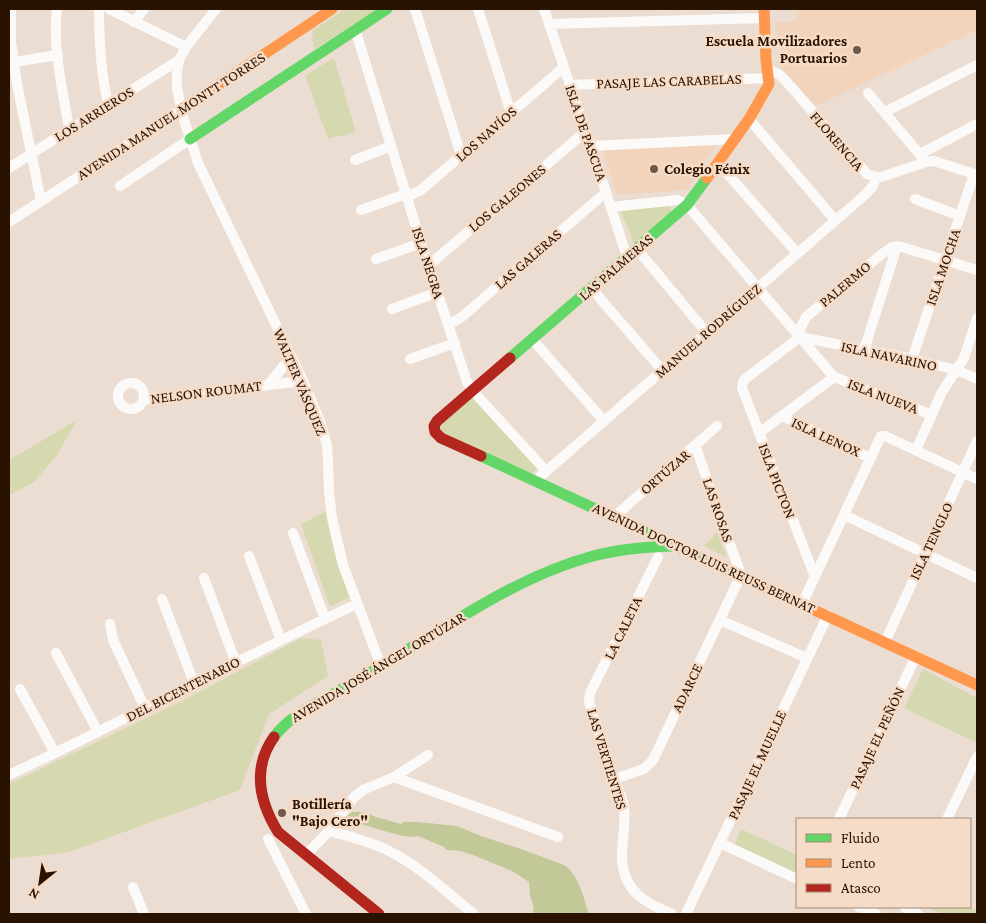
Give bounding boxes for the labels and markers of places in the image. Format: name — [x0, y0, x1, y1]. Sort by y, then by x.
place label: Escuela Movilizadores Portuarios — [705, 33, 847, 66]
marker: Escuela Movilizadores Portuarios — [851, 44, 863, 56]
place label: Colegio Fénix — [664, 161, 750, 177]
marker: Colegio Fénix — [648, 163, 660, 175]
place label: Botillería "Bajo Cero" — [292, 796, 368, 830]
marker: Botillería "Bajo Cero" — [276, 807, 288, 819]

